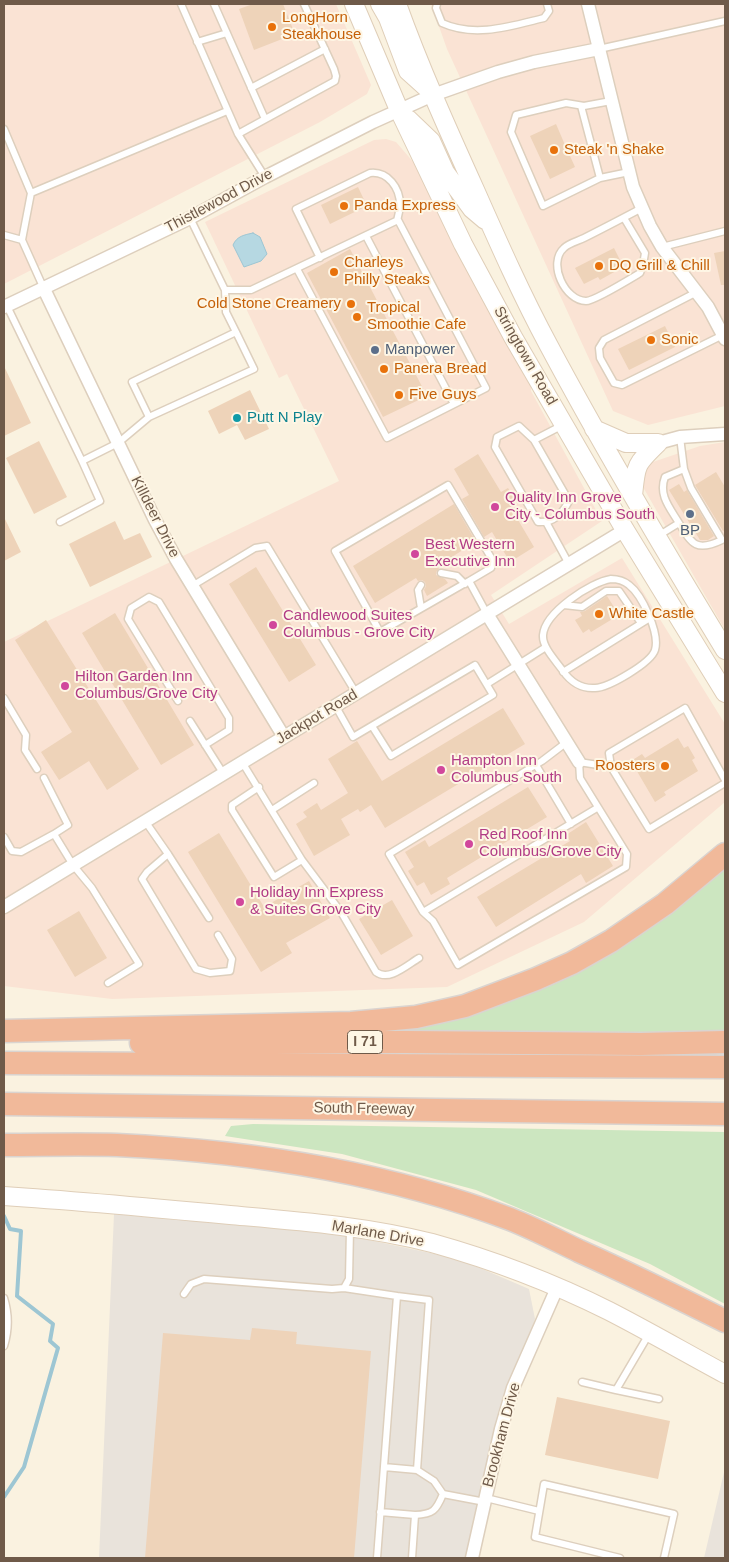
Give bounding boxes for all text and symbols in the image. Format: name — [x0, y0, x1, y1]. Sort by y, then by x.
place label: LongHorn Steakhouse — [282, 9, 361, 44]
marker: LongHorn Steakhouse — [266, 21, 278, 33]
place label: Steak 'n Shake — [564, 141, 664, 159]
marker: Steak 'n Shake — [548, 144, 560, 156]
street label: Thistlewood Drive — [162, 165, 276, 237]
place label: Panda Express — [354, 197, 456, 215]
marker: Panda Express — [338, 200, 350, 212]
place label: Charleys Philly Steaks — [344, 254, 430, 289]
place label: DQ Grill & Chill — [609, 257, 710, 275]
marker: DQ Grill & Chill — [593, 260, 605, 272]
marker: Charleys Philly Steaks — [328, 266, 340, 278]
place label: Cold Stone Creamery — [197, 295, 341, 313]
marker: Cold Stone Creamery — [345, 298, 357, 310]
place label: Tropical Smoothie Cafe — [367, 299, 466, 334]
street label: Stringtown Road — [489, 303, 561, 409]
marker: Tropical Smoothie Cafe — [351, 311, 363, 323]
place label: Sonic — [661, 331, 699, 349]
marker: Sonic — [645, 334, 657, 346]
place label: Manpower — [385, 341, 455, 359]
marker: Manpower — [369, 344, 381, 356]
place label: Panera Bread — [394, 360, 487, 378]
marker: Panera Bread — [378, 363, 390, 375]
place label: Five Guys — [409, 386, 477, 404]
marker: Five Guys — [393, 389, 405, 401]
place label: Putt N Play — [247, 409, 322, 427]
marker: Putt N Play — [231, 412, 243, 424]
street label: Killdeer Drive — [127, 473, 183, 561]
place label: Quality Inn Grove City - Columbus South — [505, 489, 655, 524]
marker: Quality Inn Grove City - Columbus South — [489, 501, 501, 513]
marker: BP — [684, 508, 696, 520]
place label: BP — [680, 522, 700, 540]
place label: Best Western Executive Inn — [425, 536, 515, 571]
marker: Best Western Executive Inn — [409, 548, 421, 560]
place label: White Castle — [609, 605, 694, 623]
place label: Candlewood Suites Columbus - Grove City — [283, 607, 435, 642]
marker: White Castle — [593, 608, 605, 620]
marker: Candlewood Suites Columbus - Grove City — [267, 619, 279, 631]
place label: Hilton Garden Inn Columbus/Grove City — [75, 668, 218, 703]
marker: Hilton Garden Inn Columbus/Grove City — [59, 680, 71, 692]
street label: Jackpot Road — [273, 686, 361, 748]
place label: Hampton Inn Columbus South — [451, 752, 562, 787]
place label: Roosters — [595, 757, 655, 775]
marker: Roosters — [659, 760, 671, 772]
marker: Hampton Inn Columbus South — [435, 764, 447, 776]
place label: Red Roof Inn Columbus/Grove City — [479, 826, 622, 861]
marker: Red Roof Inn Columbus/Grove City — [463, 838, 475, 850]
place label: Holiday Inn Express & Suites Grove City — [250, 884, 383, 919]
marker: Holiday Inn Express & Suites Grove City — [234, 896, 246, 908]
road number: I 71 — [348, 1030, 382, 1054]
street label: South Freeway — [313, 1099, 415, 1119]
street label: Marlane Drive — [330, 1217, 426, 1251]
street label: Brookham Drive — [479, 1381, 525, 1489]

